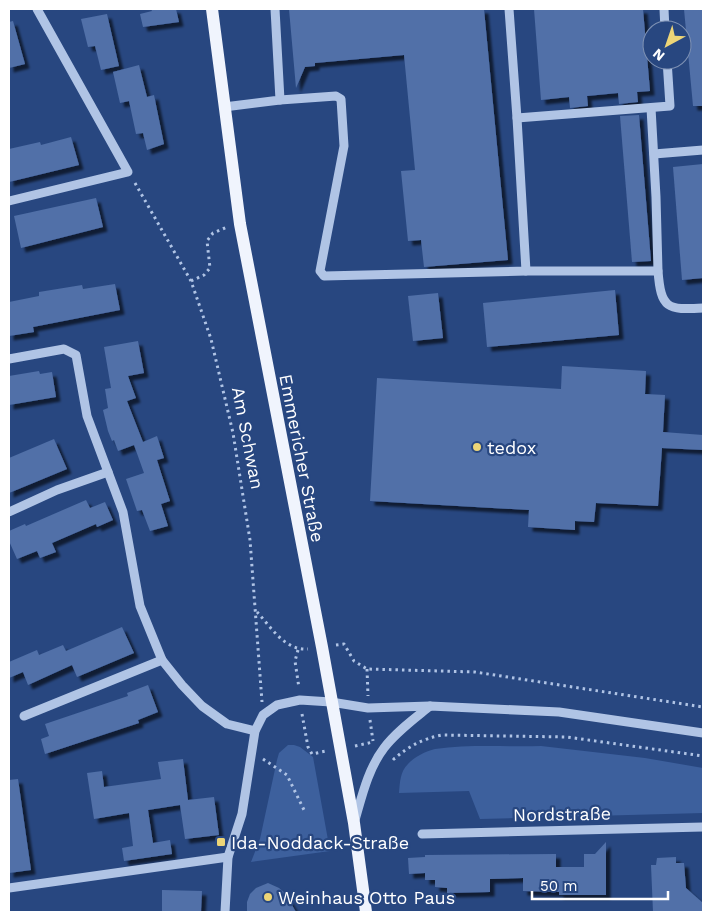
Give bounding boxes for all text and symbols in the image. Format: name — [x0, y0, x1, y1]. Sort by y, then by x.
north arrow — [642, 20, 692, 70]
text: N — [650, 45, 668, 64]
street label: Emmericher Straße — [275, 372, 329, 544]
street label: Am Schwan — [228, 385, 268, 491]
place label: tedox — [487, 437, 536, 458]
marker: tedox — [471, 441, 483, 453]
street label: Nordstraße — [513, 803, 611, 825]
place label: Ida-Noddack-Straße — [231, 832, 409, 853]
marker: Ida-Noddack-Straße — [215, 836, 227, 848]
scale bar — [532, 868, 668, 900]
text: 50 m — [540, 877, 577, 895]
place label: Weinhaus Otto Paus — [278, 887, 455, 908]
marker: Weinhaus Otto Paus — [262, 891, 274, 903]

